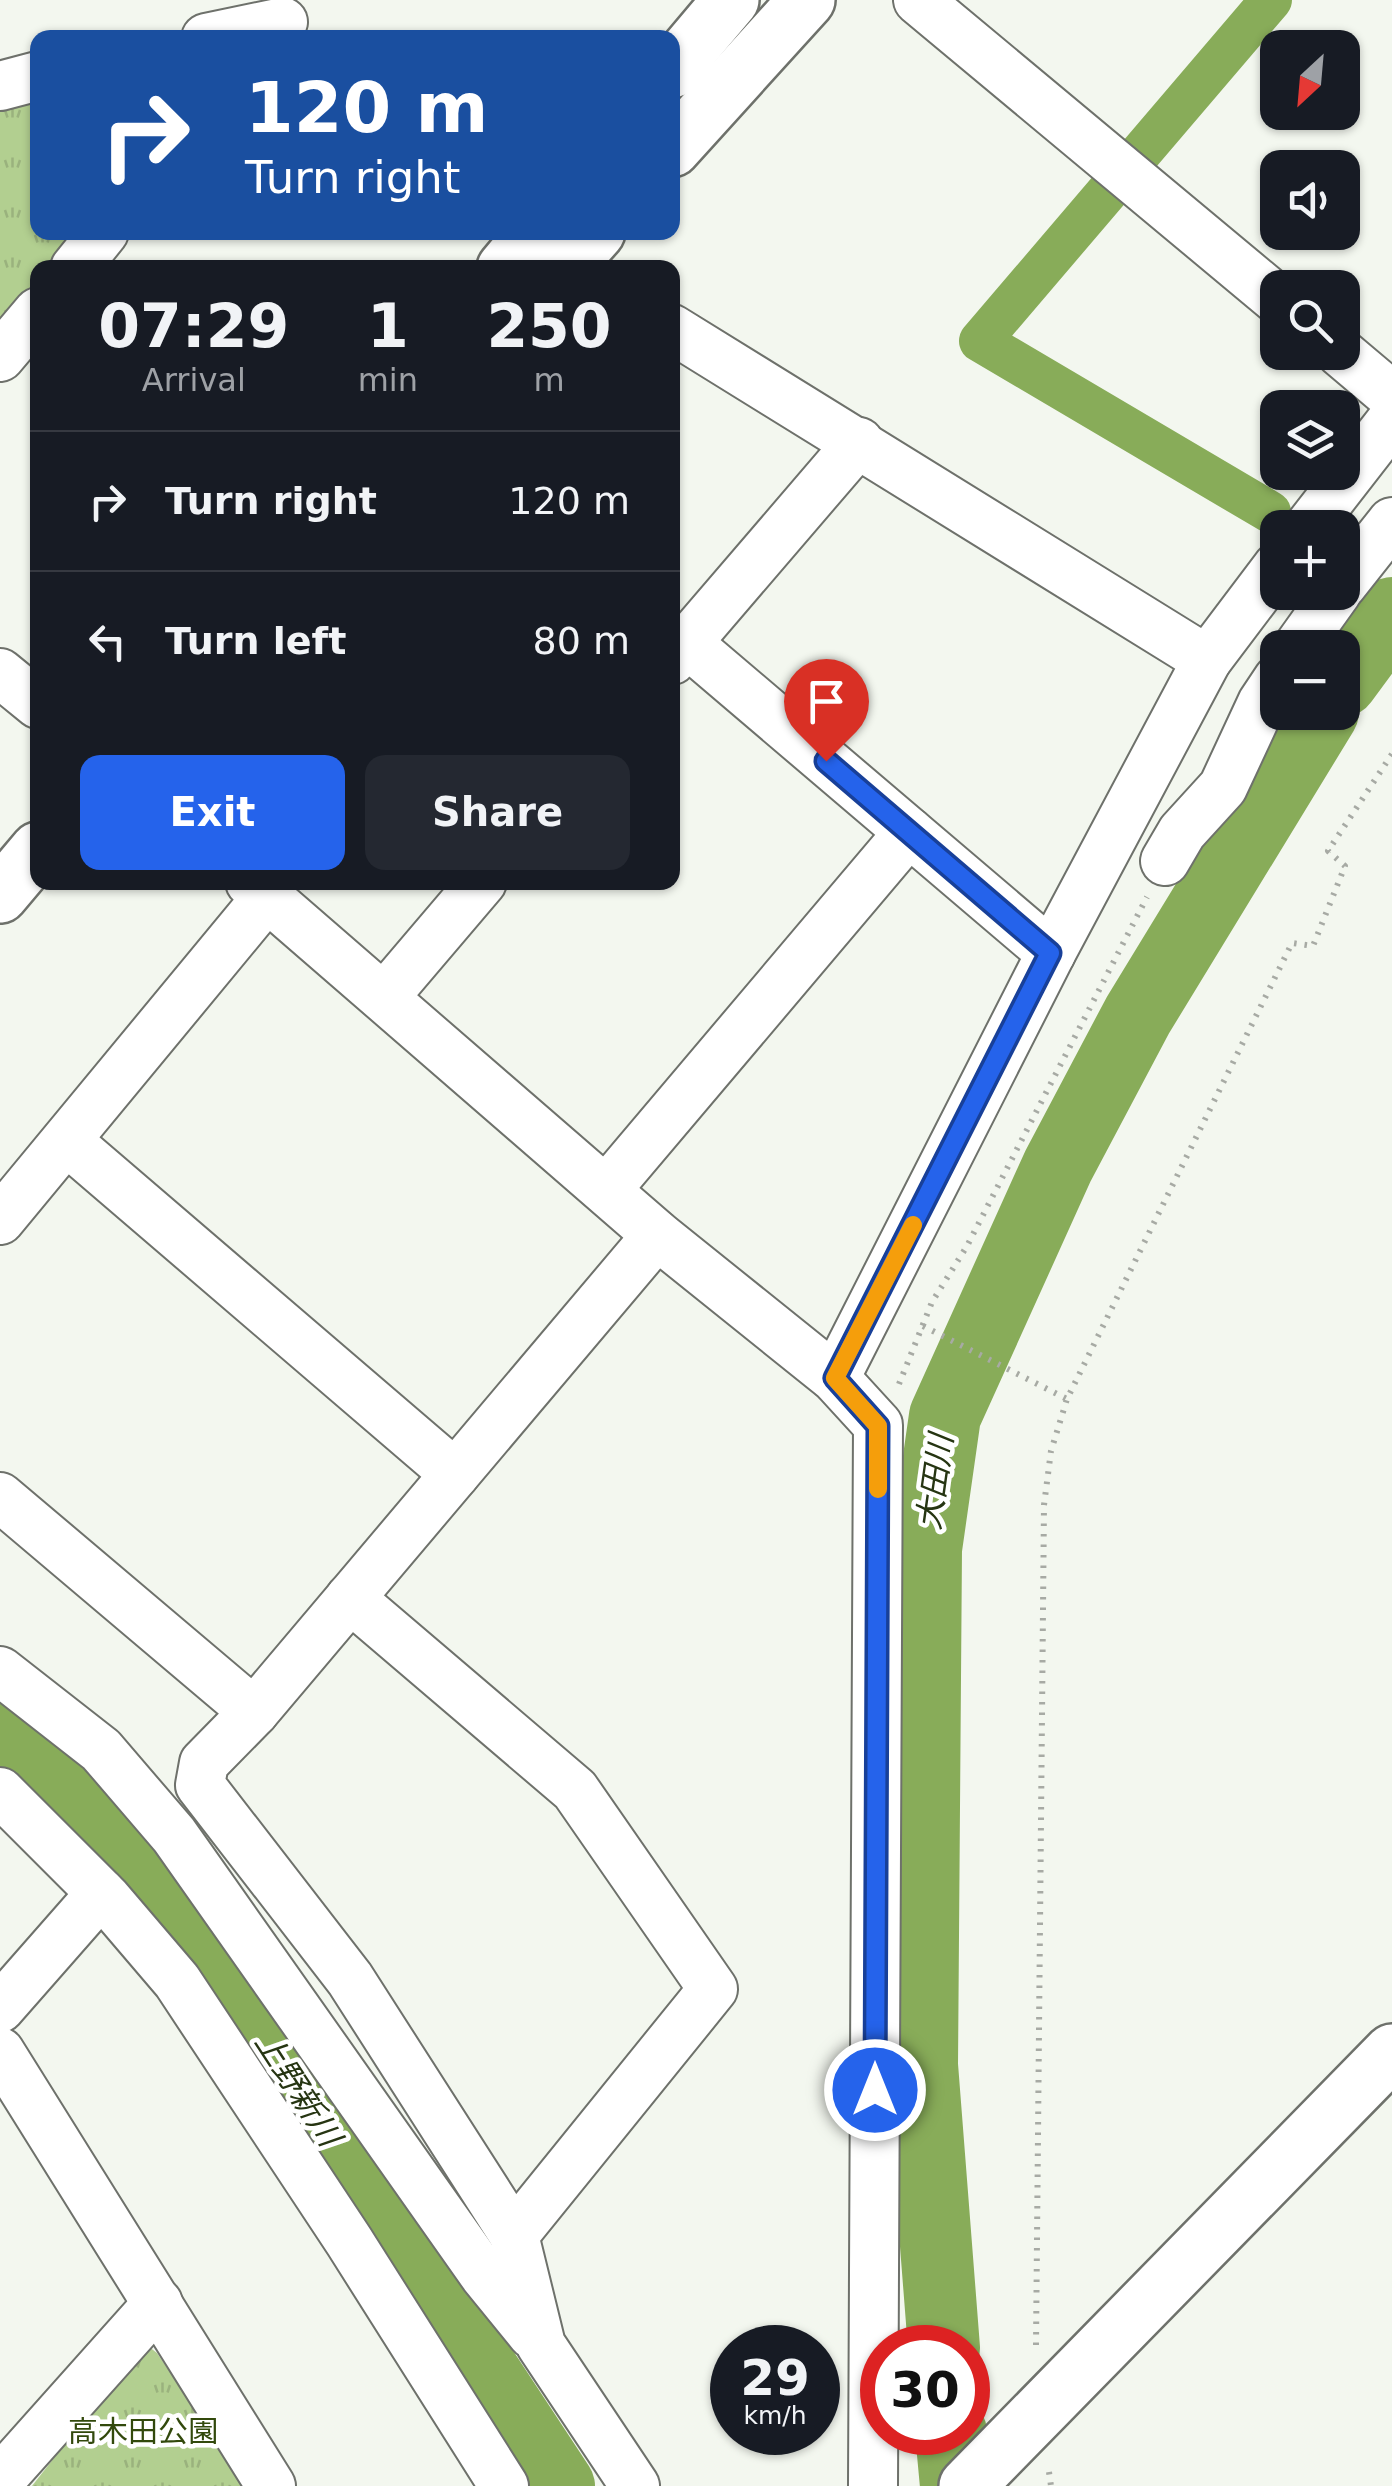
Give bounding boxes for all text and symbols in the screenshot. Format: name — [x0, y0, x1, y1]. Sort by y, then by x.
north arrow — [1260, 30, 1360, 130]
map controls — [1260, 30, 1360, 730]
text: 120 m — [245, 67, 488, 149]
icon: right — [80, 70, 210, 200]
button: sound — [1260, 150, 1360, 250]
text: Turn right — [245, 151, 460, 204]
button: search — [1260, 270, 1360, 370]
text: 07:29 — [98, 291, 289, 361]
text: 1 — [367, 291, 409, 361]
text: 250 — [486, 291, 612, 361]
text: Arrival — [142, 361, 246, 399]
text: min — [358, 361, 418, 399]
text: m — [533, 361, 565, 399]
button: layers — [1260, 390, 1360, 490]
icon: right — [80, 474, 135, 529]
text: Turn right — [165, 479, 377, 523]
text: 120 m — [508, 479, 630, 523]
button: + — [1260, 510, 1360, 610]
icon: left — [80, 614, 135, 669]
text: Turn left — [165, 619, 346, 663]
text: 80 m — [533, 619, 630, 663]
button: − — [1260, 630, 1360, 730]
pin — [784, 659, 869, 762]
icon: arrive — [799, 674, 854, 729]
button: Exit — [80, 755, 345, 870]
button: Share — [365, 755, 630, 870]
water label: 大田川 — [910, 1429, 961, 1532]
water label: 上野新川 — [247, 2025, 350, 2156]
position arrow — [823, 2038, 927, 2142]
speed limit sign: 30 — [860, 2325, 990, 2455]
text: 29 — [740, 2349, 810, 2407]
text: km/h — [743, 2401, 807, 2430]
park label: 高木田公園 — [68, 2414, 218, 2449]

